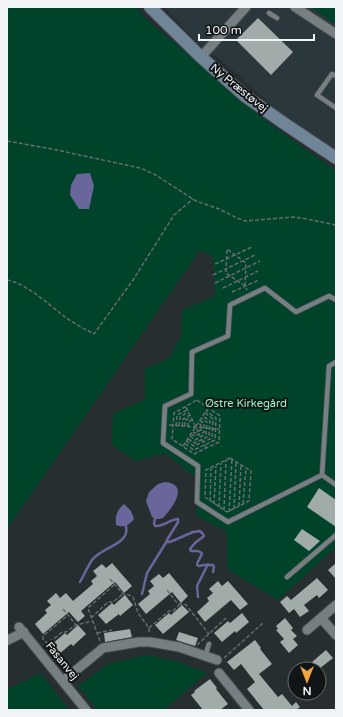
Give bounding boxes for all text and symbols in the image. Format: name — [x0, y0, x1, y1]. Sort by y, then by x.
scale bar — [199, 16, 314, 42]
text: 100 m — [205, 23, 242, 37]
street label: Ny Præstøvej — [208, 61, 270, 115]
park label: Østre Kirkegård — [205, 397, 287, 410]
street label: Fasanvej — [43, 639, 81, 683]
north arrow — [287, 661, 327, 701]
text: N — [303, 684, 311, 697]

